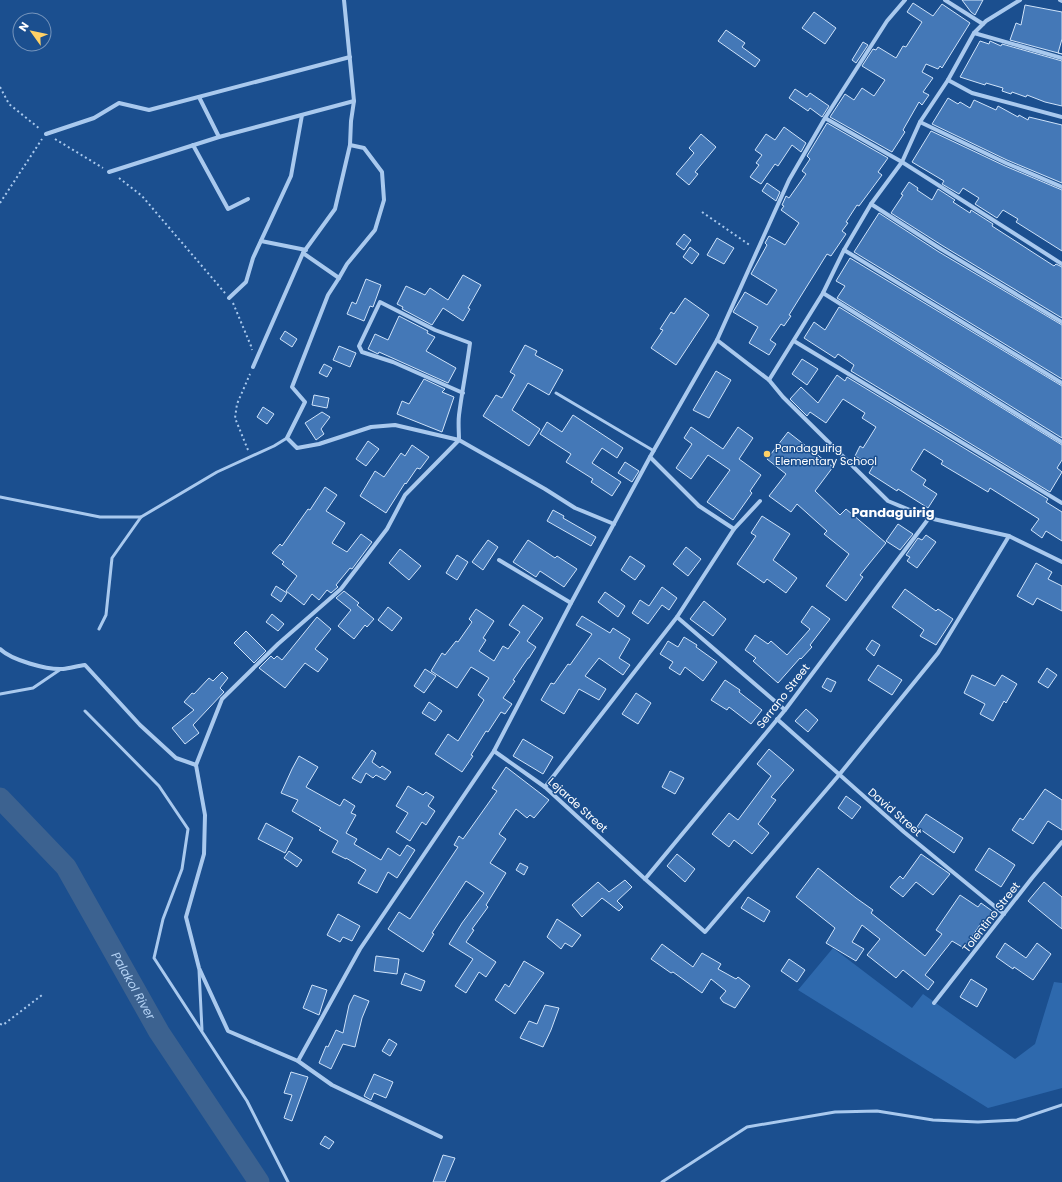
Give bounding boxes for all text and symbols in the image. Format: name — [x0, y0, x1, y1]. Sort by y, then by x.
north arrow — [12, 12, 52, 52]
text: N — [15, 19, 33, 34]
place label: Pandaguirig Elementary School — [775, 440, 877, 469]
marker: Pandaguirig Elementary School — [762, 449, 772, 459]
district label: Pandaguirig — [851, 503, 935, 522]
street label: Serrano Street — [753, 660, 813, 732]
street label: Lejarde Street — [545, 774, 611, 836]
street label: David Street — [865, 784, 925, 840]
street label: Tolentino Street — [958, 878, 1024, 956]
water label: Palakol River — [108, 949, 160, 1023]

